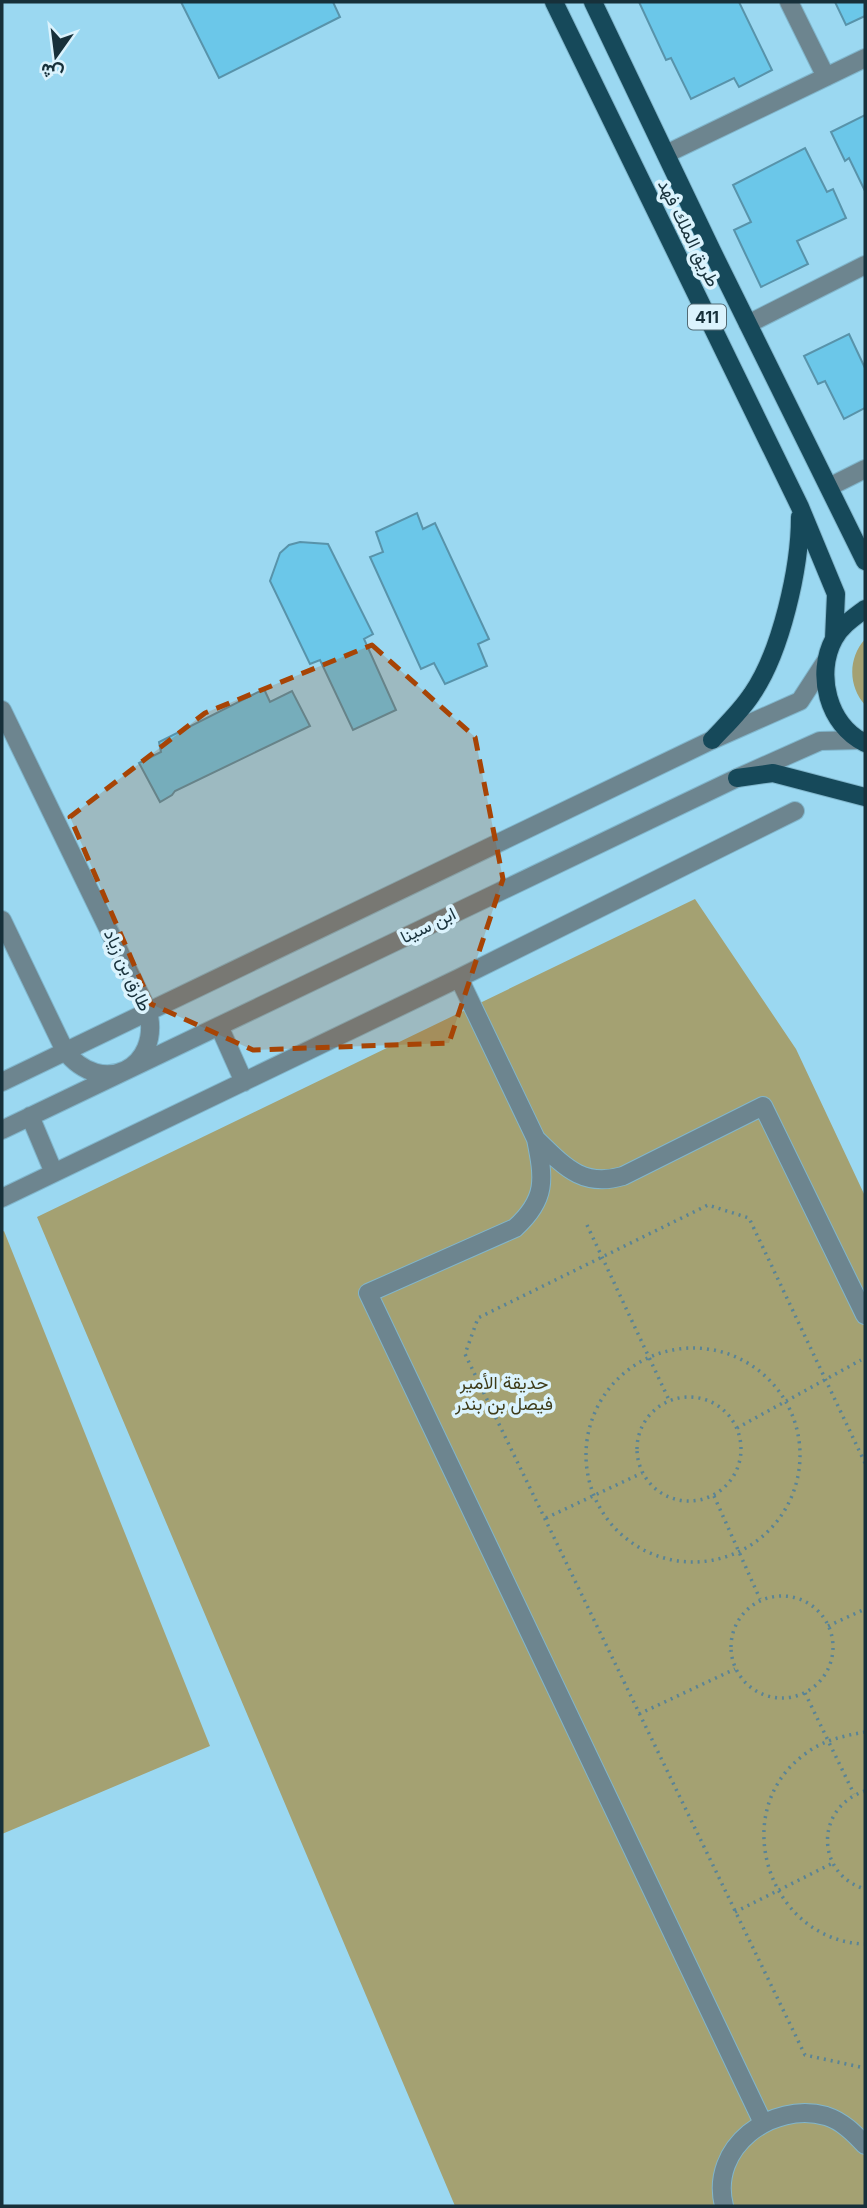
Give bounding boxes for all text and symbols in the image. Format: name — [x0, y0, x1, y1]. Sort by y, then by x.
north arrow — [21, 21, 91, 91]
text: ش — [38, 58, 66, 86]
street label: طريق الملك فهد — [653, 176, 724, 291]
road number: 411 — [688, 304, 726, 330]
street label: ابن سينا — [397, 903, 460, 948]
street label: طارق بن زياد — [99, 926, 156, 1015]
park label: حديقة الأمير فيصل بن بندر — [454, 1372, 553, 1415]

